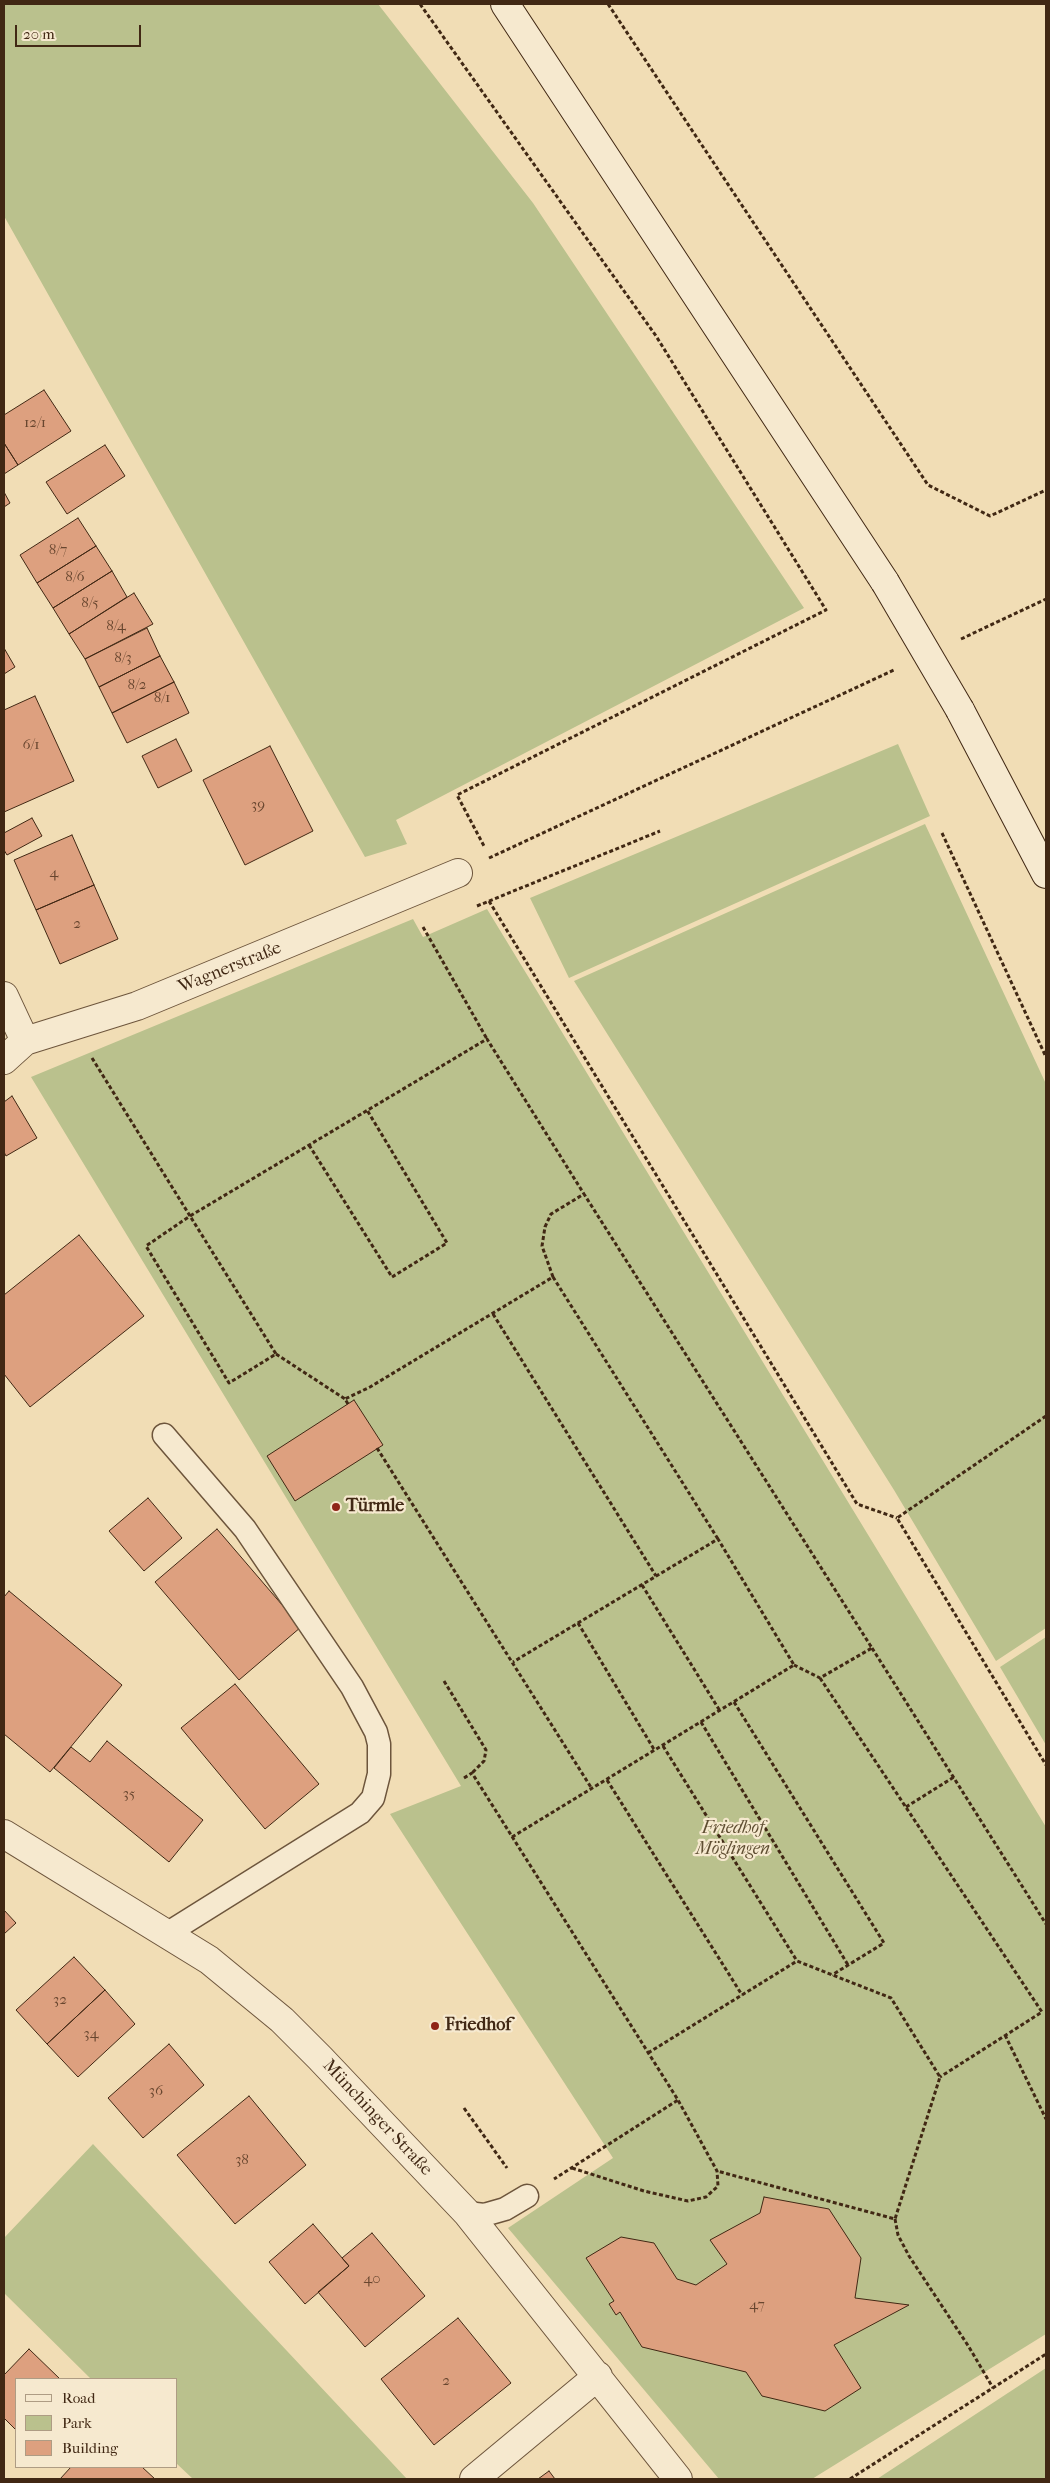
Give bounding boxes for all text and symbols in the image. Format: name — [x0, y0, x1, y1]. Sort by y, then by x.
scale bar — [18, 15, 144, 47]
text: 20 m — [23, 25, 55, 43]
house number: 12/1 — [24, 414, 46, 432]
house number: 8/7 — [49, 541, 67, 559]
house number: 8/6 — [65, 568, 85, 586]
house number: 8/5 — [81, 594, 99, 612]
house number: 8/4 — [106, 617, 126, 635]
house number: 8/3 — [114, 649, 132, 667]
house number: 8/2 — [128, 676, 146, 694]
house number: 8/1 — [154, 689, 170, 707]
house number: 6/1 — [22, 736, 40, 754]
house number: 39 — [251, 796, 265, 814]
house number: 4 — [50, 864, 58, 882]
house number: 2 — [73, 915, 81, 933]
street label: Wagnerstraße — [175, 938, 285, 998]
place label: Türmle — [346, 1496, 404, 1518]
marker: Türmle — [330, 1501, 342, 1513]
house number: 35 — [123, 1785, 135, 1803]
park label: Friedhof Möglingen — [696, 1818, 770, 1860]
house number: 32 — [53, 1991, 67, 2009]
place label: Friedhof — [445, 2015, 511, 2037]
marker: Friedhof — [429, 2020, 441, 2032]
house number: 34 — [83, 2025, 99, 2043]
street label: Münchinger Straße — [318, 2055, 436, 2181]
house number: 36 — [149, 2082, 163, 2100]
house number: 38 — [235, 2151, 249, 2169]
house number: 40 — [363, 2270, 381, 2288]
house number: 47 — [749, 2296, 765, 2314]
house number: 2 — [442, 2372, 450, 2390]
legend — [15, 2378, 178, 2468]
text: Road — [62, 2389, 95, 2407]
text: Park — [62, 2414, 92, 2432]
text: Building — [62, 2439, 118, 2457]

